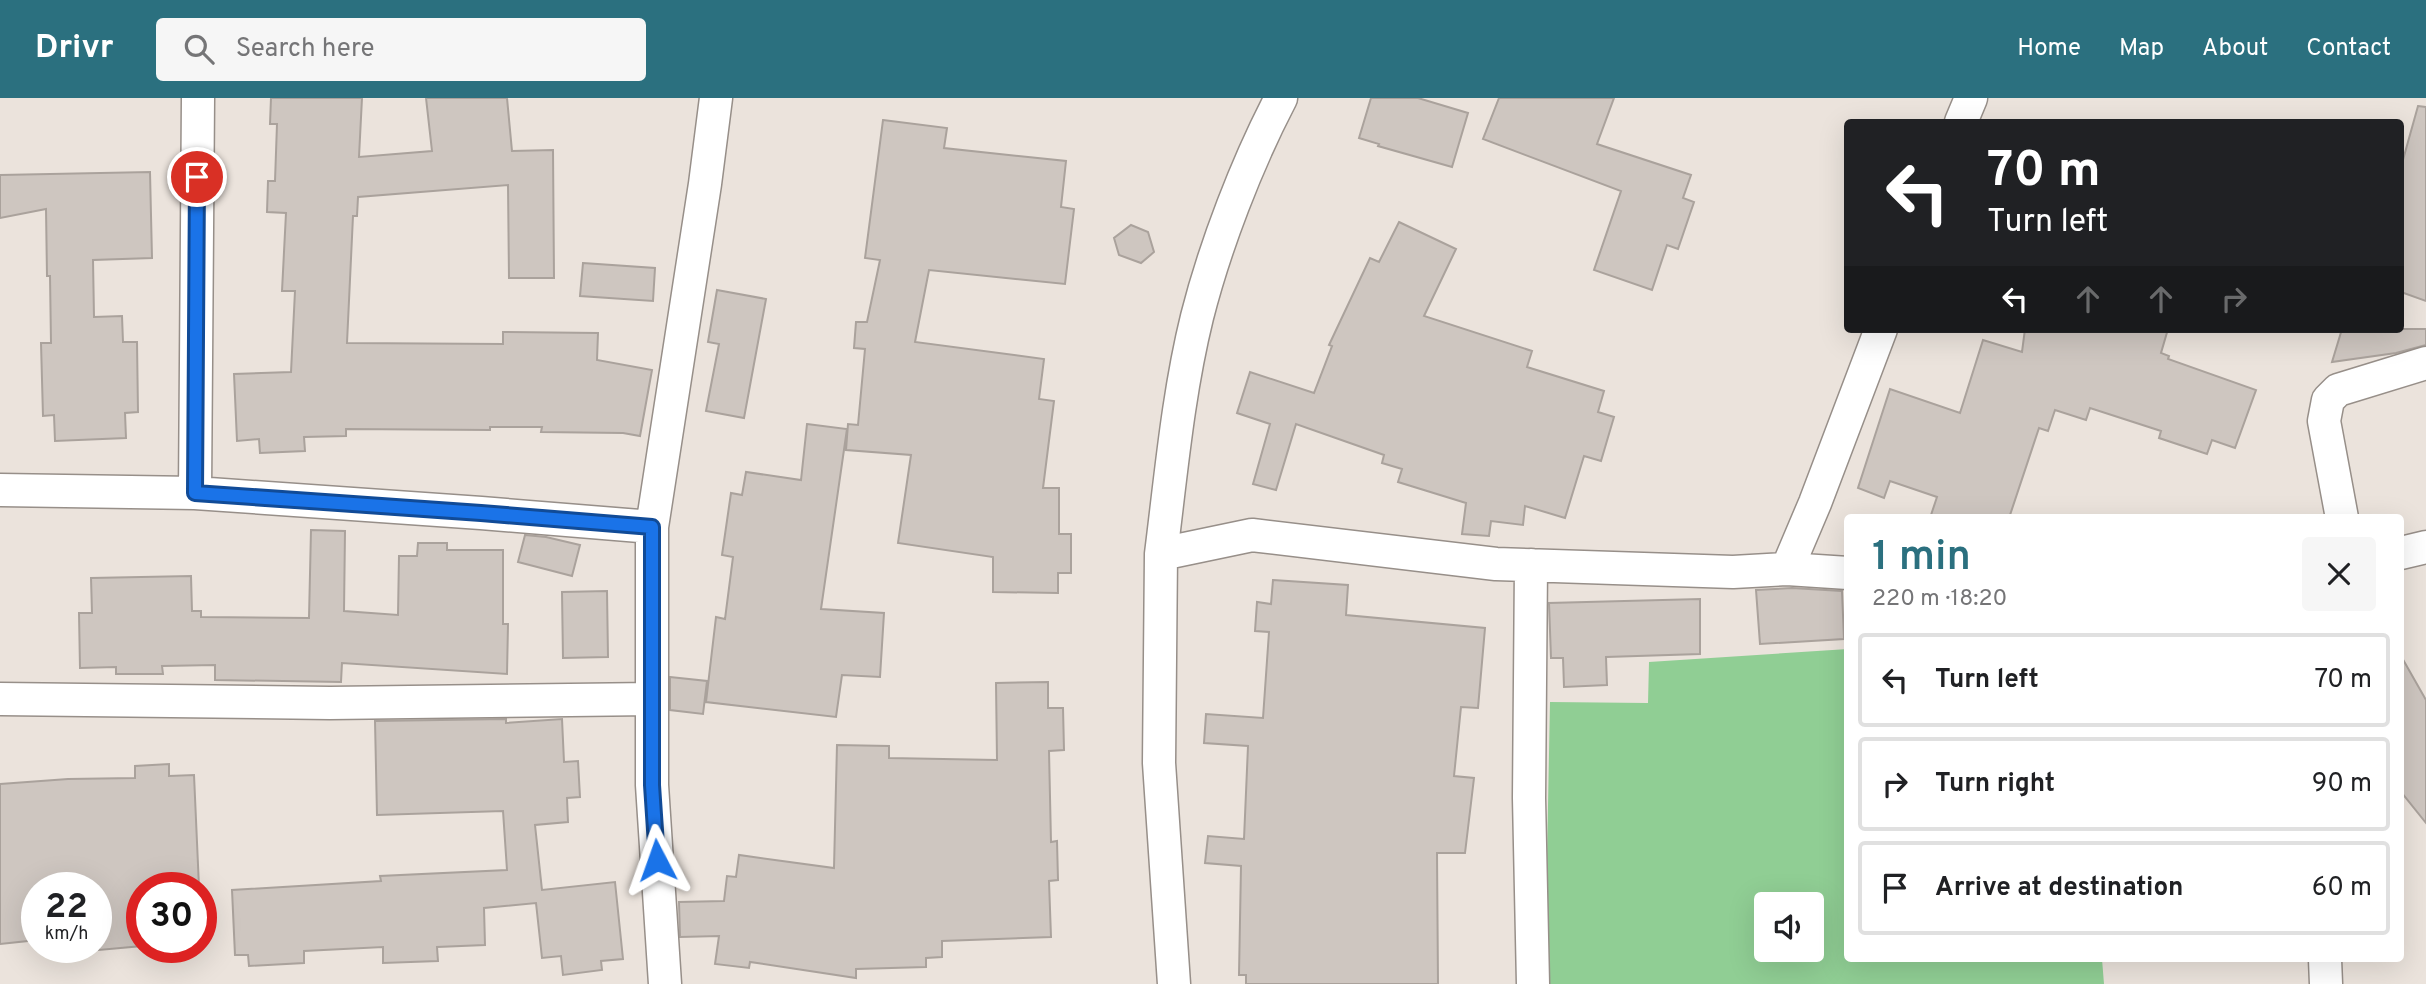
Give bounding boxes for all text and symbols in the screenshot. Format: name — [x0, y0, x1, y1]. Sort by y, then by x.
search box — [156, 18, 646, 81]
text: Drivr — [35, 28, 114, 70]
icon: search — [180, 30, 218, 68]
text: Search here — [236, 33, 375, 66]
text: Home — [2017, 34, 2081, 64]
text: Map — [2119, 34, 2164, 64]
text: About — [2202, 34, 2268, 64]
text: Contact — [2306, 34, 2391, 64]
text: 70 m — [1987, 142, 2101, 204]
pin — [167, 147, 227, 207]
icon: left — [1872, 147, 1963, 238]
icon: arrive — [178, 158, 216, 196]
text: Turn left — [1987, 203, 2108, 243]
icon: left — [1996, 280, 2034, 318]
icon: ahead — [2069, 280, 2107, 318]
icon: ahead — [2142, 280, 2180, 318]
icon: right — [2215, 280, 2253, 318]
text: 1 min — [1872, 532, 1971, 585]
button: close — [2302, 537, 2376, 611]
text: 220 m · 18:20 — [1872, 585, 2007, 614]
icon: left — [1876, 661, 1914, 699]
text: Turn left — [1935, 664, 2039, 697]
text: 70 m — [2314, 664, 2372, 697]
icon: right — [1876, 765, 1914, 803]
text: Turn right — [1935, 768, 2055, 801]
text: 90 m — [2312, 768, 2372, 801]
position arrow — [620, 823, 694, 897]
icon: arrive — [1876, 869, 1914, 907]
speed limit sign: 30 — [126, 872, 217, 963]
text: Arrive at destination — [1935, 872, 2183, 905]
text: 60 m — [2312, 872, 2372, 905]
text: 22 — [45, 886, 88, 930]
map controls — [1754, 892, 1824, 962]
button: sound — [1754, 892, 1824, 962]
text: km/h — [45, 923, 88, 946]

